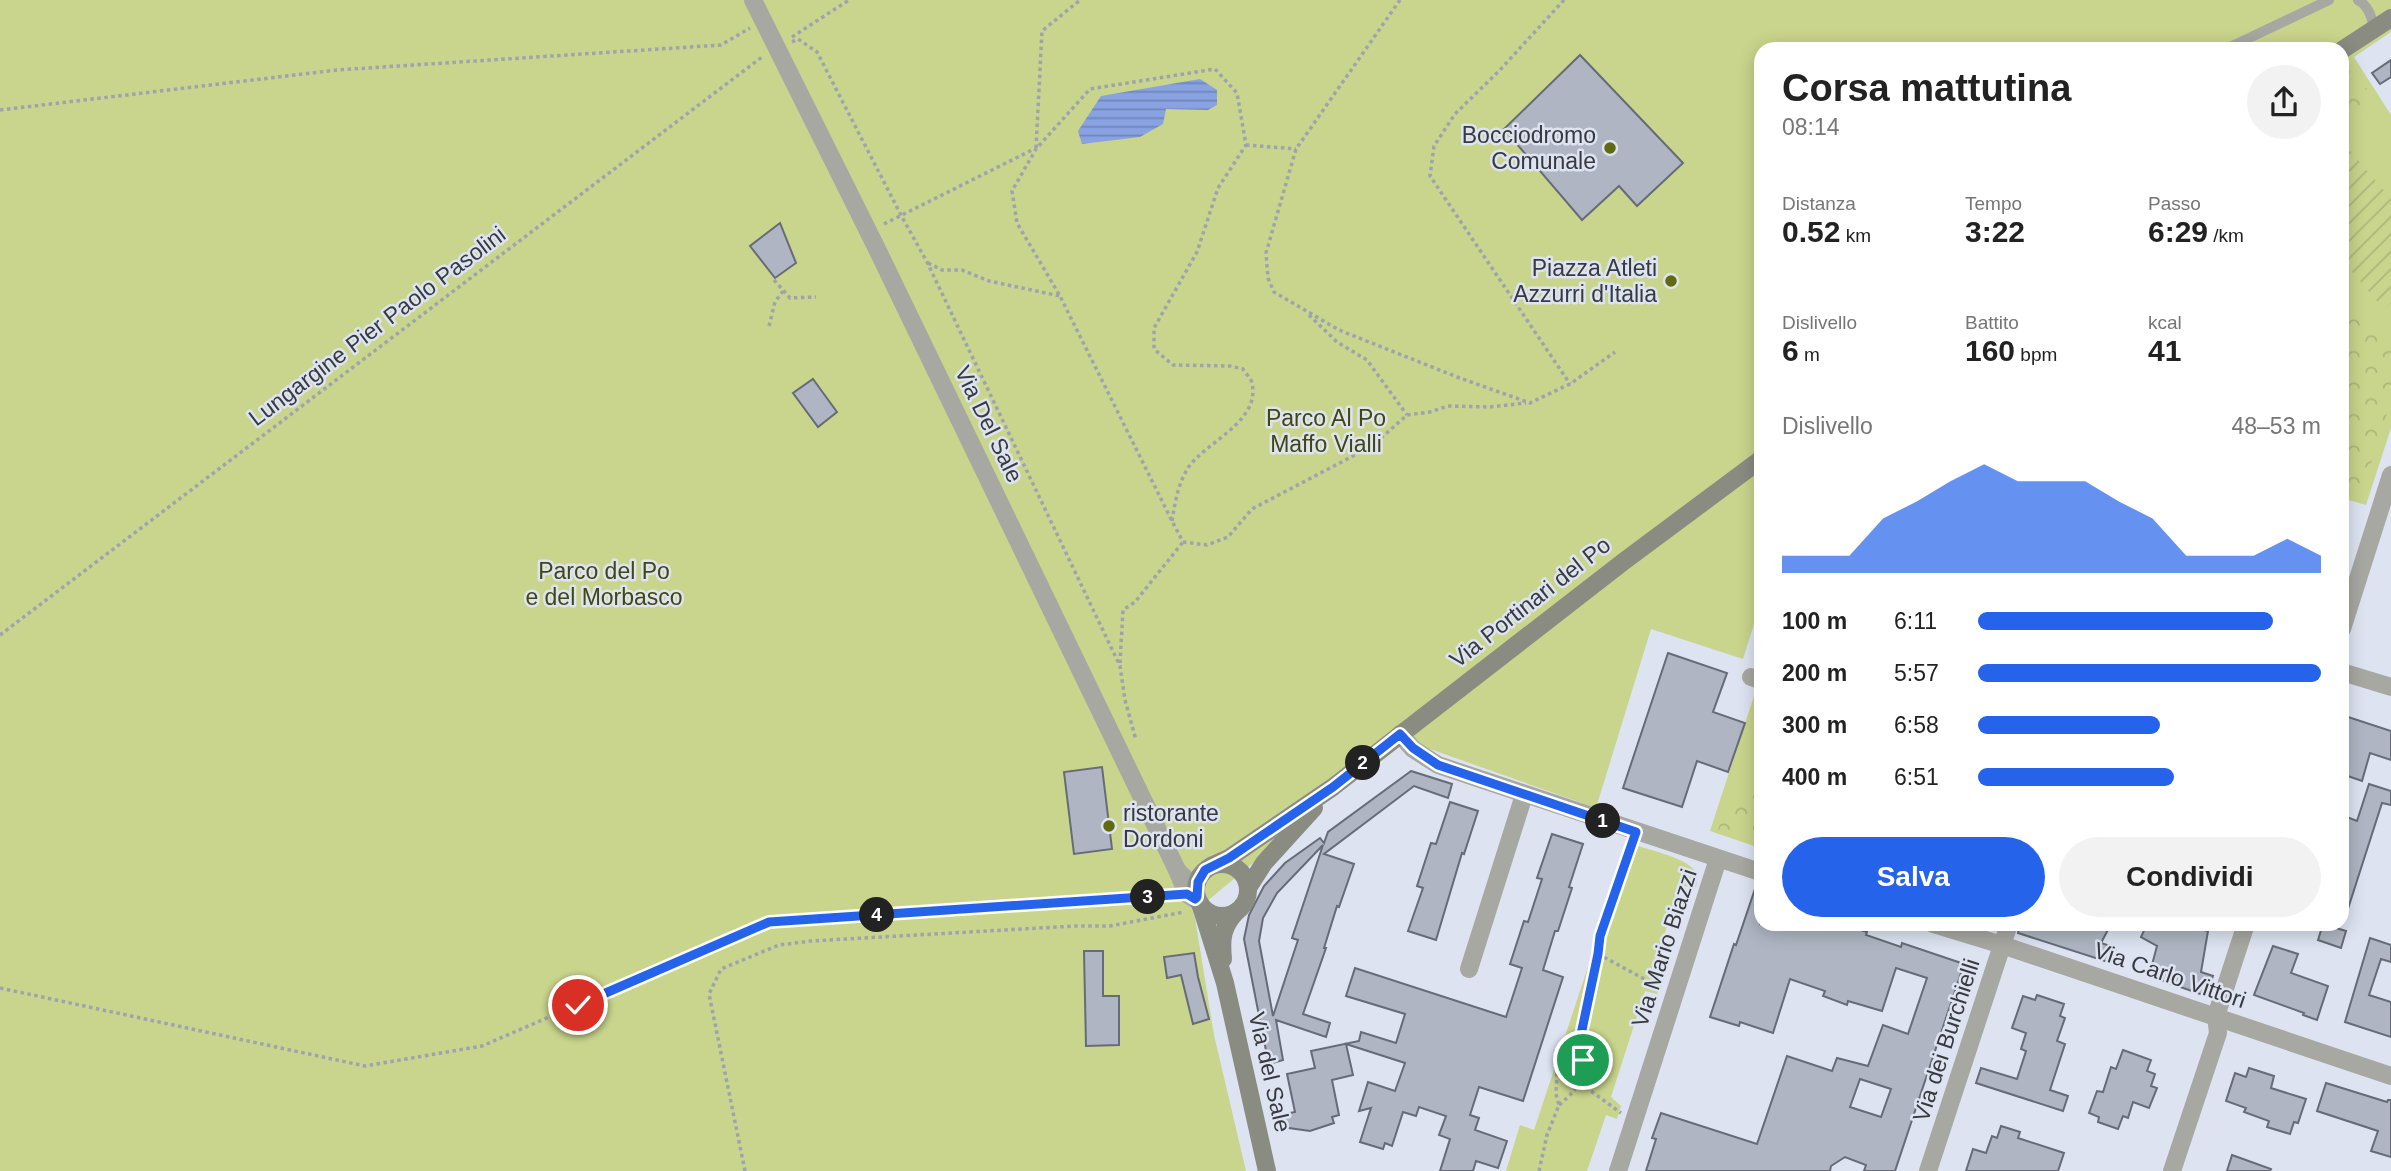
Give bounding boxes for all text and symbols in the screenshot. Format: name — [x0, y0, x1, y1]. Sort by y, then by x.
button: share — [2247, 65, 2321, 139]
text: Corsa mattutina — [1782, 67, 2071, 109]
text: 08:14 — [1782, 114, 1840, 140]
place label: Bocciodromo Comunale — [1462, 122, 1596, 174]
marker: Bocciodromo Comunale — [1602, 140, 1618, 156]
text: Distanza — [1782, 193, 1856, 214]
text: Tempo — [1965, 193, 2022, 214]
text: Passo — [2148, 193, 2201, 214]
text: 0.52 — [1782, 215, 1840, 248]
text: 3:22 — [1965, 215, 2025, 248]
text: 6:29 — [2148, 215, 2208, 248]
street label: Lungargine Pier Paolo Pasolini — [244, 221, 510, 431]
text: km — [1840, 225, 1871, 246]
text: /km — [2208, 225, 2244, 246]
place label: Piazza Atleti Azzurri d'Italia — [1513, 255, 1657, 307]
marker: Piazza Atleti Azzurri d'Italia — [1663, 273, 1679, 289]
text: Dislivello — [1782, 312, 1857, 333]
text: Battito — [1965, 312, 2019, 333]
text: kcal — [2148, 312, 2182, 333]
text: 6 — [1782, 334, 1799, 367]
text: 160 — [1965, 334, 2015, 367]
text: 41 — [2148, 334, 2181, 367]
text: m — [1799, 344, 1820, 365]
text: bpm — [2015, 344, 2057, 365]
street label: Via Del Sale — [950, 362, 1028, 486]
park label: Parco Al Po Maffo Vialli — [1266, 405, 1386, 457]
text: Dislivello — [1782, 413, 1873, 439]
text: 48–53 m — [2231, 413, 2321, 439]
street label: Via Portinari del Po — [1445, 531, 1615, 673]
park label: Parco del Po e del Morbasco — [525, 558, 683, 610]
text: 100 m — [1782, 608, 1847, 634]
text: 6:11 — [1894, 608, 1937, 634]
text: 200 m — [1782, 660, 1847, 686]
text: 5:57 — [1894, 660, 1939, 686]
text: 300 m — [1782, 712, 1847, 738]
text: 6:58 — [1894, 712, 1939, 738]
pin: 2 — [1346, 746, 1380, 780]
text: 2 — [1357, 752, 1368, 773]
text: 400 m — [1782, 764, 1847, 790]
text: 6:51 — [1894, 764, 1939, 790]
place label: ristorante Dordoni — [1123, 800, 1219, 852]
pin: 1 — [1586, 804, 1620, 838]
text: 1 — [1597, 810, 1608, 831]
marker: ristorante Dordoni — [1101, 818, 1117, 834]
button: Salva — [1782, 837, 2045, 917]
button: Condividi — [2059, 837, 2321, 917]
street label: Via Mario Biazzi — [1626, 866, 1702, 1030]
pin: 3 — [1130, 880, 1166, 914]
text: 3 — [1142, 886, 1153, 907]
pin: 4 — [860, 898, 894, 932]
text: 4 — [871, 904, 882, 925]
street label: Via Carlo Vittori — [2091, 937, 2249, 1013]
street label: Via dei Burchielli — [1907, 955, 1985, 1125]
pin — [548, 975, 608, 1035]
icon: check — [559, 986, 597, 1024]
street label: Via del Sale — [1244, 1009, 1296, 1135]
pin — [1553, 1030, 1613, 1090]
icon: arrive — [1564, 1041, 1602, 1079]

